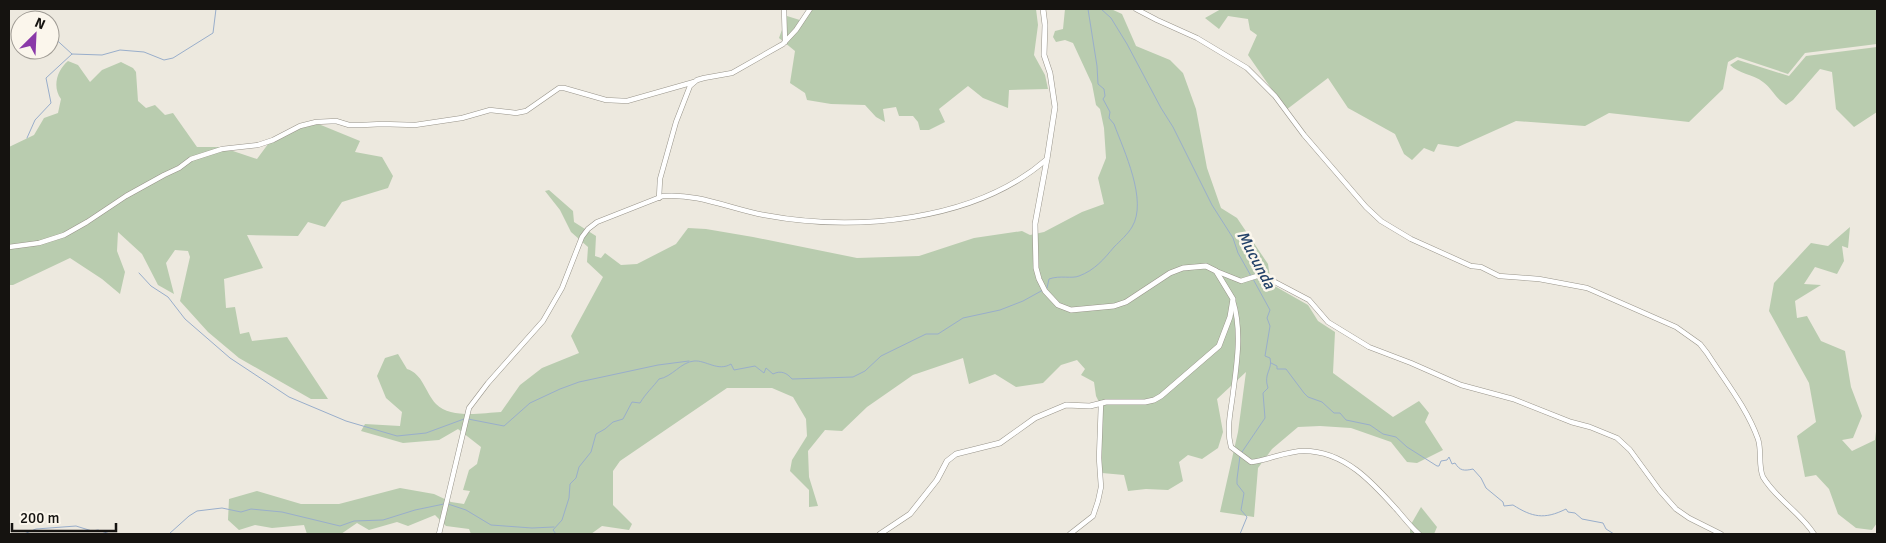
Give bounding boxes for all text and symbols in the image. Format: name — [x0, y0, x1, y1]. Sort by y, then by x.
north arrow — [10, 10, 60, 60]
text: N — [32, 14, 48, 33]
water label: Mucunda — [1232, 227, 1280, 293]
scale bar — [12, 500, 116, 532]
text: 200 m — [20, 509, 60, 527]

